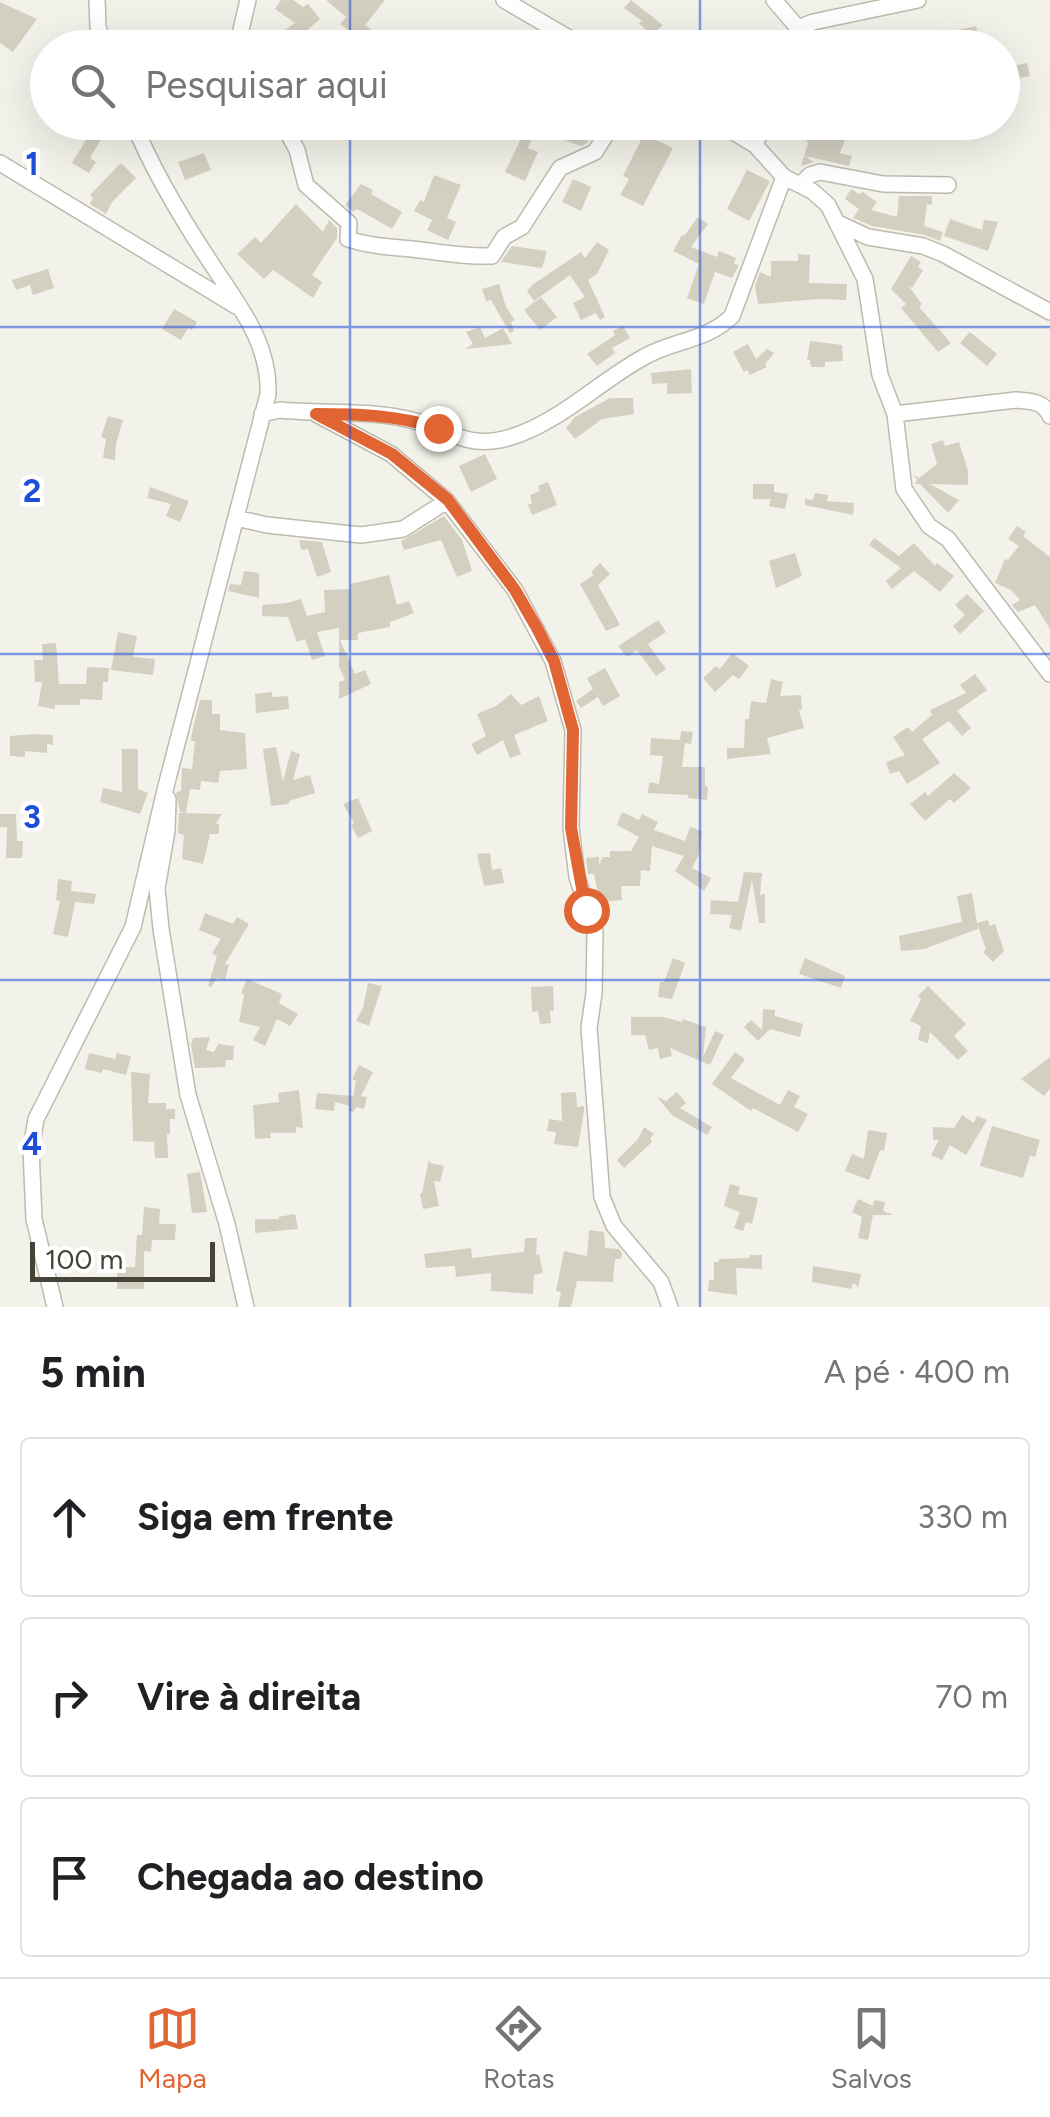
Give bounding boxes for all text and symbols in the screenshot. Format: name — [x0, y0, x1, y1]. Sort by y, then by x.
search box — [30, 30, 1020, 140]
icon: search — [65, 58, 120, 113]
text: Pesquisar aqui — [145, 62, 388, 108]
text: 1 — [25, 145, 39, 183]
route end — [416, 406, 462, 452]
text: 2 — [23, 472, 41, 510]
text: 3 — [23, 798, 41, 836]
route start — [564, 888, 610, 934]
text: 4 — [22, 1125, 42, 1163]
scale bar — [30, 1237, 215, 1282]
text: 100 m — [45, 1242, 123, 1276]
text: 5 min — [40, 1347, 146, 1398]
text: A pé · 400 m — [824, 1353, 1010, 1391]
icon: ahead — [42, 1490, 97, 1545]
text: Siga em frente — [137, 1494, 393, 1540]
text: 330 m — [918, 1498, 1008, 1536]
icon: right — [42, 1670, 97, 1725]
text: Vire à direita — [137, 1674, 361, 1720]
text: 70 m — [935, 1678, 1008, 1716]
icon: arrive — [42, 1850, 97, 1905]
text: Chegada ao destino — [137, 1854, 484, 1900]
tab: Mapa — [138, 2001, 207, 2095]
tab: Rotas — [483, 2001, 555, 2095]
tab: Salvos — [831, 2001, 912, 2095]

